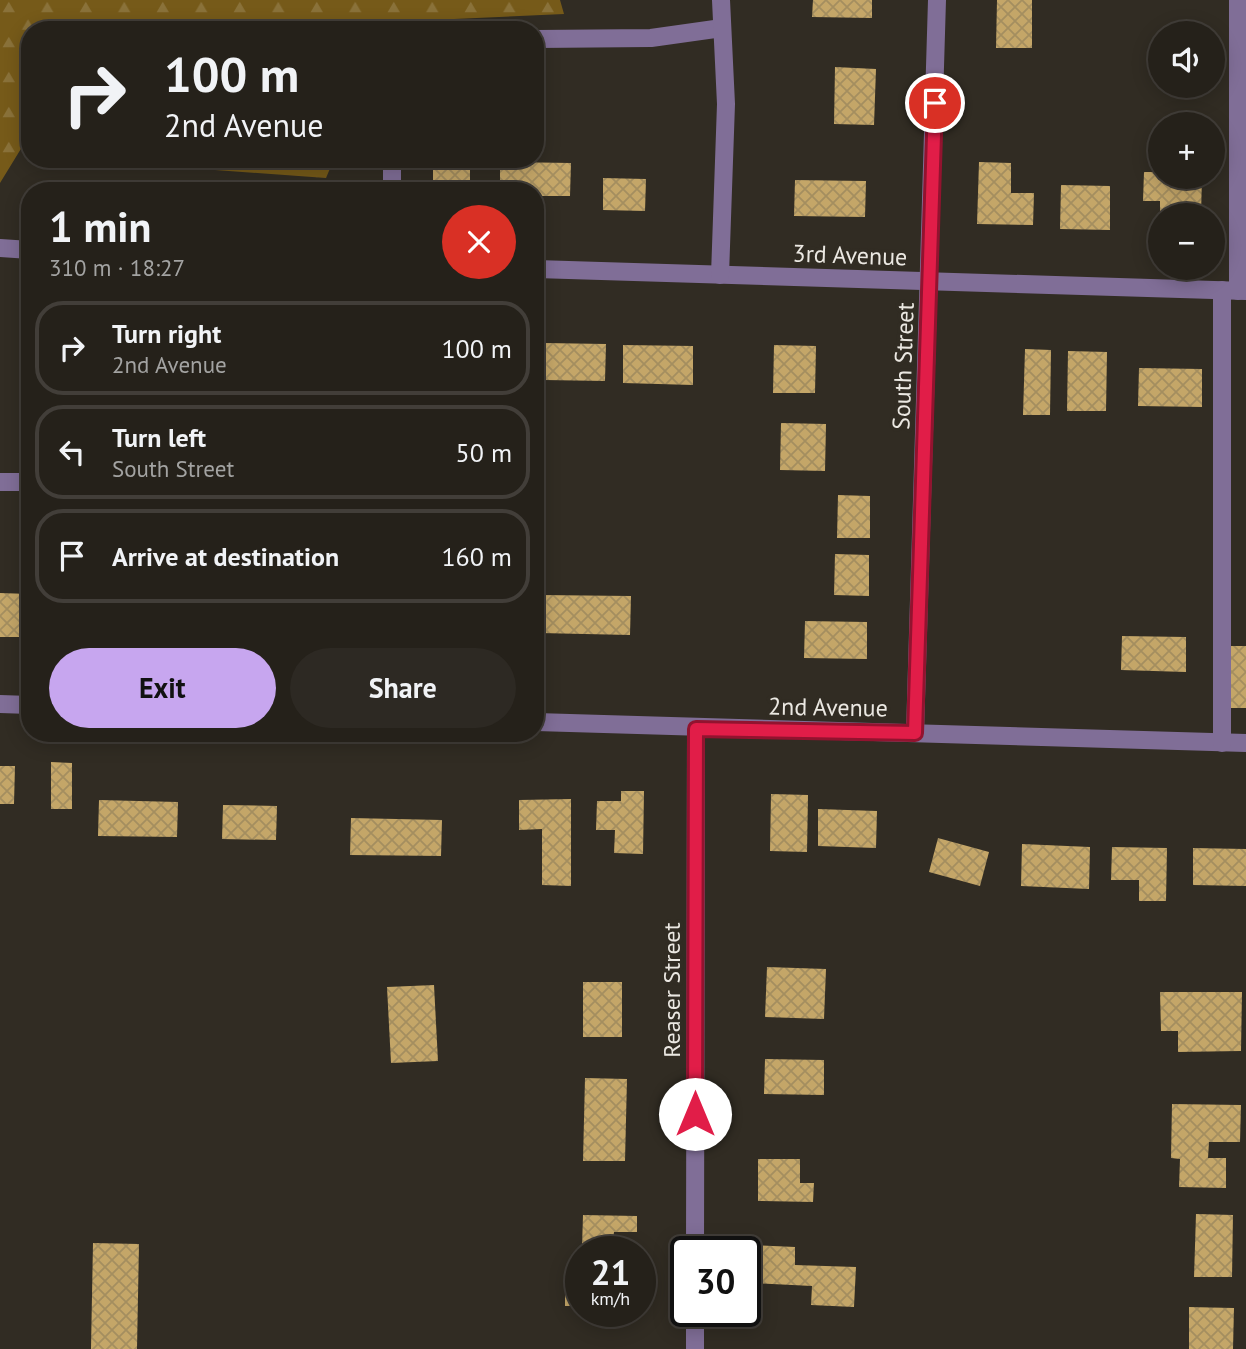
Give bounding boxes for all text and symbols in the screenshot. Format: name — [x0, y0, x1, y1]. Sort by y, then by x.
map controls — [1148, 21, 1225, 280]
button: sound — [1148, 21, 1225, 98]
text: 100 m — [164, 42, 299, 106]
icon: right — [49, 49, 140, 140]
pin — [905, 73, 965, 133]
icon: arrive — [916, 84, 954, 122]
text: 2nd Avenue — [164, 104, 324, 146]
button: + — [1148, 112, 1225, 189]
text: 1 min — [49, 199, 151, 254]
button: − — [1148, 203, 1225, 280]
button: close — [442, 205, 516, 279]
street label: 3rd Avenue — [792, 238, 908, 272]
text: 310 m · 18:27 — [49, 253, 185, 282]
street label: South Street — [885, 302, 921, 430]
text: Turn right — [112, 317, 221, 350]
icon: right — [53, 329, 91, 367]
text: 100 m — [441, 332, 512, 365]
text: 2nd Avenue — [112, 350, 227, 379]
text: Turn left — [112, 421, 206, 454]
icon: left — [53, 433, 91, 471]
text: 50 m — [456, 436, 512, 469]
text: South Street — [112, 454, 234, 483]
icon: arrive — [53, 537, 91, 575]
text: Arrive at destination — [112, 540, 339, 573]
text: 160 m — [441, 540, 512, 573]
button: Exit — [49, 648, 276, 728]
button: Share — [290, 648, 516, 728]
street label: 2nd Avenue — [768, 690, 888, 724]
street label: Reaser Street — [656, 922, 687, 1058]
position arrow — [658, 1077, 732, 1151]
speed limit sign: 30 — [670, 1236, 761, 1327]
text: 21 — [591, 1249, 630, 1295]
text: km/h — [591, 1287, 630, 1310]

